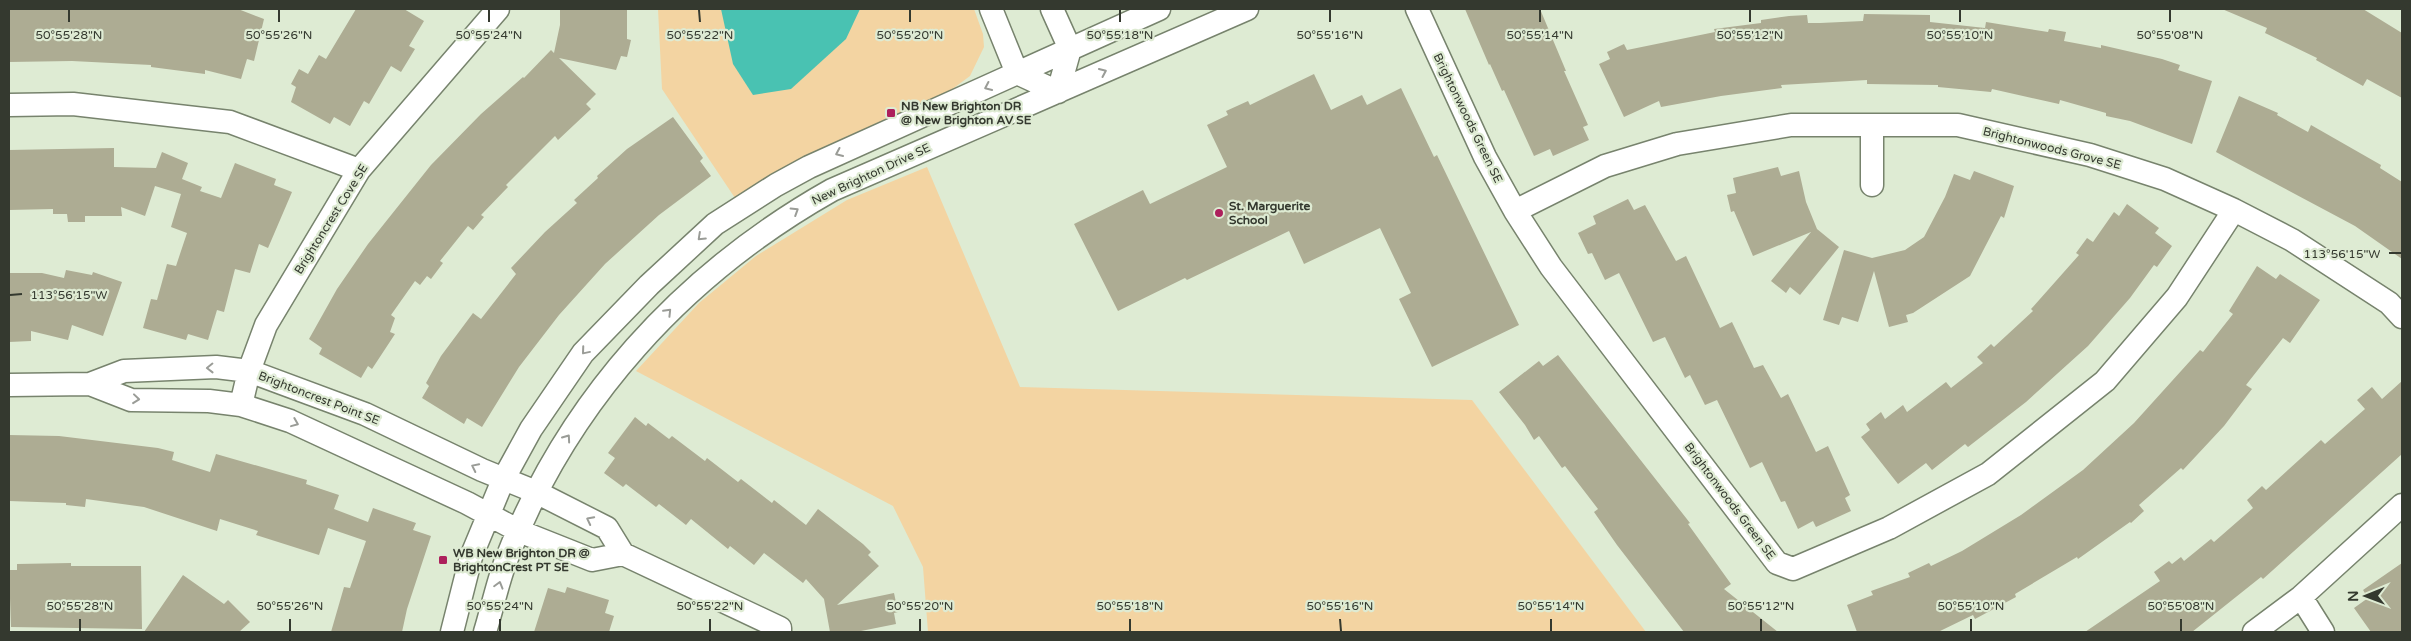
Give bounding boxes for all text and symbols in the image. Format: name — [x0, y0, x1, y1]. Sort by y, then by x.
text: 50°55'28"N — [36, 28, 103, 42]
text: 50°55'26"N — [246, 28, 313, 42]
text: 50°55'24"N — [456, 28, 523, 42]
text: 50°55'22"N — [667, 28, 734, 42]
text: 50°55'20"N — [877, 28, 944, 42]
text: 50°55'18"N — [1087, 28, 1154, 42]
text: 50°55'16"N — [1297, 28, 1364, 42]
text: 50°55'14"N — [1507, 28, 1574, 42]
text: 50°55'12"N — [1717, 28, 1784, 42]
text: 50°55'10"N — [1927, 28, 1994, 42]
text: 50°55'08"N — [2137, 28, 2204, 42]
street label: Brightonwoods Green SE — [1430, 51, 1506, 185]
one-way arrow — [1098, 68, 1107, 79]
one-way arrow — [984, 81, 993, 91]
place label: NB New Brighton DR @ New Brighton AV SE — [901, 99, 1032, 128]
marker: NB New Brighton DR @ New Brighton AV SE — [885, 107, 897, 119]
street label: Brightonwoods Grove SE — [1981, 124, 2123, 172]
street label: New Brighton Drive SE — [809, 140, 933, 208]
one-way arrow — [835, 147, 844, 158]
street label: Brightoncrest Cove SE — [291, 161, 371, 277]
place label: St. Marguerite School — [1229, 199, 1310, 227]
marker: St. Marguerite School — [1213, 207, 1225, 219]
one-way arrow — [789, 208, 799, 217]
one-way arrow — [697, 231, 706, 240]
text: 113°56'15"W — [2303, 247, 2381, 261]
text: 113°56'15"W — [30, 288, 108, 302]
one-way arrow — [662, 308, 671, 317]
one-way arrow — [582, 346, 591, 355]
one-way arrow — [206, 362, 214, 373]
street label: Brightoncrest Point SE — [256, 368, 382, 428]
one-way arrow — [132, 393, 140, 404]
one-way arrow — [290, 417, 299, 427]
one-way arrow — [561, 435, 570, 444]
street label: Brightonwoods Green SE — [1682, 440, 1779, 562]
one-way arrow — [471, 463, 480, 473]
one-way arrow — [586, 516, 595, 526]
place label: WB New Brighton DR @ BrightonCrest PT SE — [453, 546, 590, 575]
marker: WB New Brighton DR @ BrightonCrest PT SE — [437, 554, 449, 566]
north arrow — [2341, 571, 2391, 621]
one-way arrow — [493, 582, 503, 590]
text: N — [2345, 590, 2362, 602]
text: 50°55'28"N — [47, 599, 114, 613]
text: 50°55'26"N — [257, 599, 324, 613]
text: 50°55'24"N — [467, 599, 534, 613]
text: 50°55'22"N — [677, 599, 744, 613]
text: 50°55'20"N — [887, 599, 954, 613]
text: 50°55'18"N — [1097, 599, 1164, 613]
text: 50°55'16"N — [1307, 599, 1374, 613]
text: 50°55'14"N — [1518, 599, 1585, 613]
text: 50°55'12"N — [1728, 599, 1795, 613]
text: 50°55'10"N — [1938, 599, 2005, 613]
text: 50°55'08"N — [2148, 599, 2215, 613]

